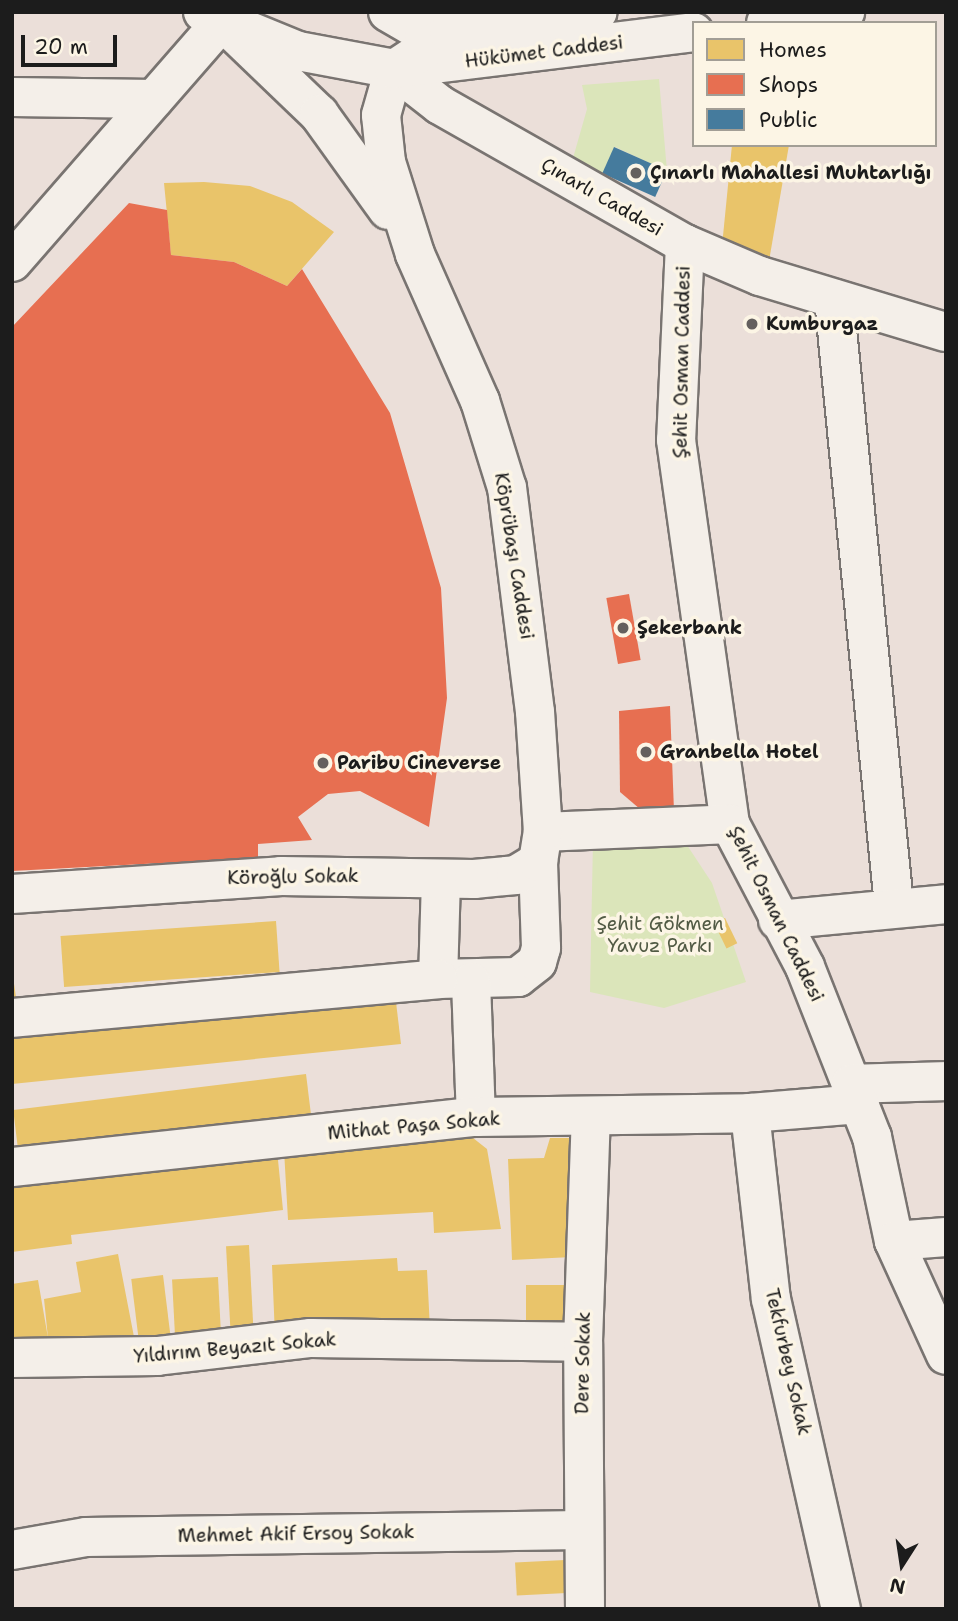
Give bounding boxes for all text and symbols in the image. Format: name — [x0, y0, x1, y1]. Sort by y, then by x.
scale bar — [24, 21, 121, 65]
legend — [692, 21, 937, 147]
street label: Hükümet Caddesi — [463, 31, 625, 73]
text: 20 m — [34, 33, 88, 61]
text: Homes — [759, 36, 827, 64]
text: Shops — [759, 71, 818, 99]
text: Public — [759, 106, 818, 134]
street label: Çınarlı Caddesi — [537, 153, 667, 241]
place label: Çınarlı Mahallesi Muhtarlığı — [650, 162, 931, 184]
marker: Çınarlı Mahallesi Muhtarlığı — [628, 165, 644, 181]
street label: Şehit Osman Caddesi — [669, 265, 695, 459]
place label: Kumburgaz — [766, 313, 878, 335]
marker: Kumburgaz — [744, 316, 760, 332]
street label: Köprübaşı Caddesi — [490, 471, 538, 641]
place label: Şekerbank — [637, 617, 742, 639]
marker: Şekerbank — [615, 620, 631, 636]
place label: Granbella Hotel — [660, 741, 819, 763]
marker: Granbella Hotel — [638, 744, 654, 760]
place label: Paribu Cineverse — [337, 752, 501, 774]
marker: Paribu Cineverse — [315, 755, 331, 771]
street label: Şehit Osman Caddesi — [723, 822, 829, 1006]
street label: Köroğlu Sokak — [227, 864, 359, 890]
park label: Şehit Gökmen Yavuz Parkı — [596, 913, 724, 957]
street label: Mithat Paşa Sokak — [327, 1107, 501, 1145]
street label: Tekfurbey Sokak — [760, 1286, 816, 1438]
street label: Dere Sokak — [571, 1312, 595, 1414]
street label: Yıldırım Beyazıt Sokak — [133, 1328, 337, 1368]
street label: Mehmet Akif Ersoy Sokak — [177, 1521, 415, 1547]
north arrow — [867, 1530, 937, 1600]
text: N — [888, 1572, 907, 1600]

